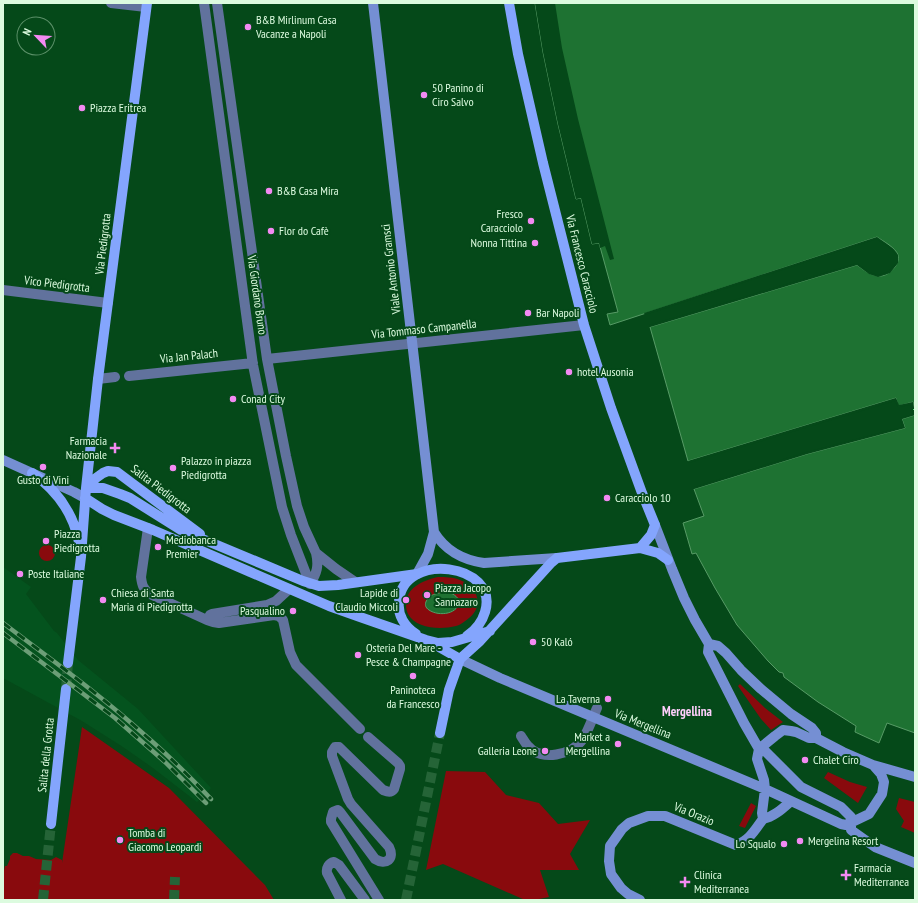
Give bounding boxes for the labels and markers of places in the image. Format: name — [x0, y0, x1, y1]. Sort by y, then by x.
place label: B&B Mirlinum Casa Vacanze a Napoli — [255, 12, 337, 41]
marker: B&B Mirlinum Casa Vacanze a Napoli — [243, 22, 253, 32]
place label: 50 Panino di Ciro Salvo — [432, 80, 484, 109]
marker: 50 Panino di Ciro Salvo — [419, 90, 429, 100]
place label: Piazza Eritrea — [90, 100, 146, 115]
marker: Piazza Eritrea — [77, 103, 87, 113]
place label: B&B Casa Mira — [277, 183, 339, 198]
marker: B&B Casa Mira — [264, 186, 274, 196]
place label: Fresco Caracciolo — [481, 206, 523, 235]
marker: Fresco Caracciolo — [526, 216, 536, 226]
place label: Flor do Cafè — [279, 223, 329, 238]
marker: Flor do Cafè — [266, 226, 276, 236]
place label: Nonna Tittina — [471, 235, 527, 250]
marker: Nonna Tittina — [530, 238, 540, 248]
place label: Bar Napoli — [536, 305, 579, 320]
marker: Bar Napoli — [523, 308, 533, 318]
place label: hotel Ausonia — [577, 364, 634, 379]
marker: hotel Ausonia — [564, 367, 574, 377]
place label: Conad City — [241, 391, 285, 406]
marker: Conad City — [228, 394, 238, 404]
place label: Farmacia Nazionale — [66, 433, 107, 462]
marker: Farmacia Nazionale — [110, 443, 120, 453]
place label: Palazzo in piazza Piedigrotta — [181, 453, 251, 482]
marker: Gusto di Vini — [38, 462, 48, 472]
marker: Palazzo in piazza Piedigrotta — [168, 463, 178, 473]
place label: Gusto di Vini — [17, 472, 69, 487]
place label: Caracciolo 10 — [615, 490, 671, 505]
marker: Caracciolo 10 — [602, 493, 612, 503]
place label: Piazza Piedigrotta — [54, 526, 100, 555]
place label: Mediobanca Premier — [166, 532, 216, 561]
marker: Piazza Piedigrotta — [41, 536, 51, 546]
marker: Mediobanca Premier — [153, 542, 163, 552]
place label: Poste Italiane — [28, 566, 84, 581]
marker: Poste Italiane — [15, 569, 25, 579]
place label: Piazza Jacopo Sannazaro — [435, 580, 491, 609]
place label: Chiesa di Santa Maria di Piedigrotta — [111, 585, 193, 614]
place label: Lapide di Claudio Miccoli — [335, 585, 398, 614]
marker: Piazza Jacopo Sannazaro — [422, 590, 432, 600]
marker: Chiesa di Santa Maria di Piedigrotta — [98, 595, 108, 605]
marker: Lapide di Claudio Miccoli — [401, 595, 411, 605]
place label: Pasqualino — [240, 603, 285, 618]
marker: Pasqualino — [288, 606, 298, 616]
place label: 50 Kaló — [541, 634, 573, 649]
marker: 50 Kaló — [528, 637, 538, 647]
place label: Osteria Del Mare - Pesce & Champagne — [366, 640, 451, 669]
marker: Osteria Del Mare - Pesce & Champagne — [353, 650, 363, 660]
marker: Paninoteca da Francesco — [408, 671, 418, 681]
place label: Paninoteca da Francesco — [386, 682, 440, 711]
place label: La Taverna — [556, 691, 600, 706]
marker: La Taverna — [603, 694, 613, 704]
place label: Market a Mergellina — [566, 729, 610, 758]
marker: Market a Mergellina — [613, 739, 623, 749]
place label: Galleria Leone — [478, 743, 537, 758]
marker: Galleria Leone — [540, 746, 550, 756]
place label: Chalet Ciro — [813, 752, 859, 767]
marker: Chalet Ciro — [800, 755, 810, 765]
place label: Tomba di Giacomo Leopardi — [128, 825, 202, 854]
place label: Mergelina Resort — [808, 833, 879, 848]
marker: Tomba di Giacomo Leopardi — [115, 835, 125, 845]
place label: Lo Squalo — [736, 836, 776, 851]
marker: Mergelina Resort — [795, 836, 805, 846]
marker: Lo Squalo — [779, 839, 789, 849]
place label: Farmacia Mediterranea — [854, 860, 909, 889]
place label: Clinica Mediterranea — [694, 867, 749, 896]
marker: Farmacia Mediterranea — [841, 870, 851, 880]
marker: Clinica Mediterranea — [679, 876, 691, 888]

